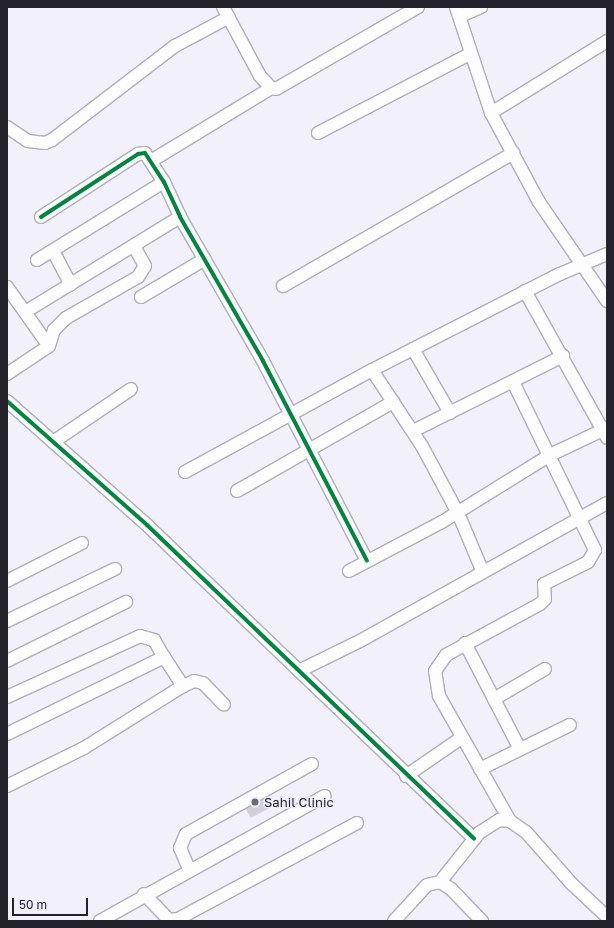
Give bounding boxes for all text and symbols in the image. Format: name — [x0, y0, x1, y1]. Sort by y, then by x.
place label: Sahil Clinic — [264, 794, 334, 810]
marker: Sahil Clinic — [249, 796, 261, 808]
scale bar — [14, 890, 90, 916]
text: 50 m — [19, 897, 47, 912]

